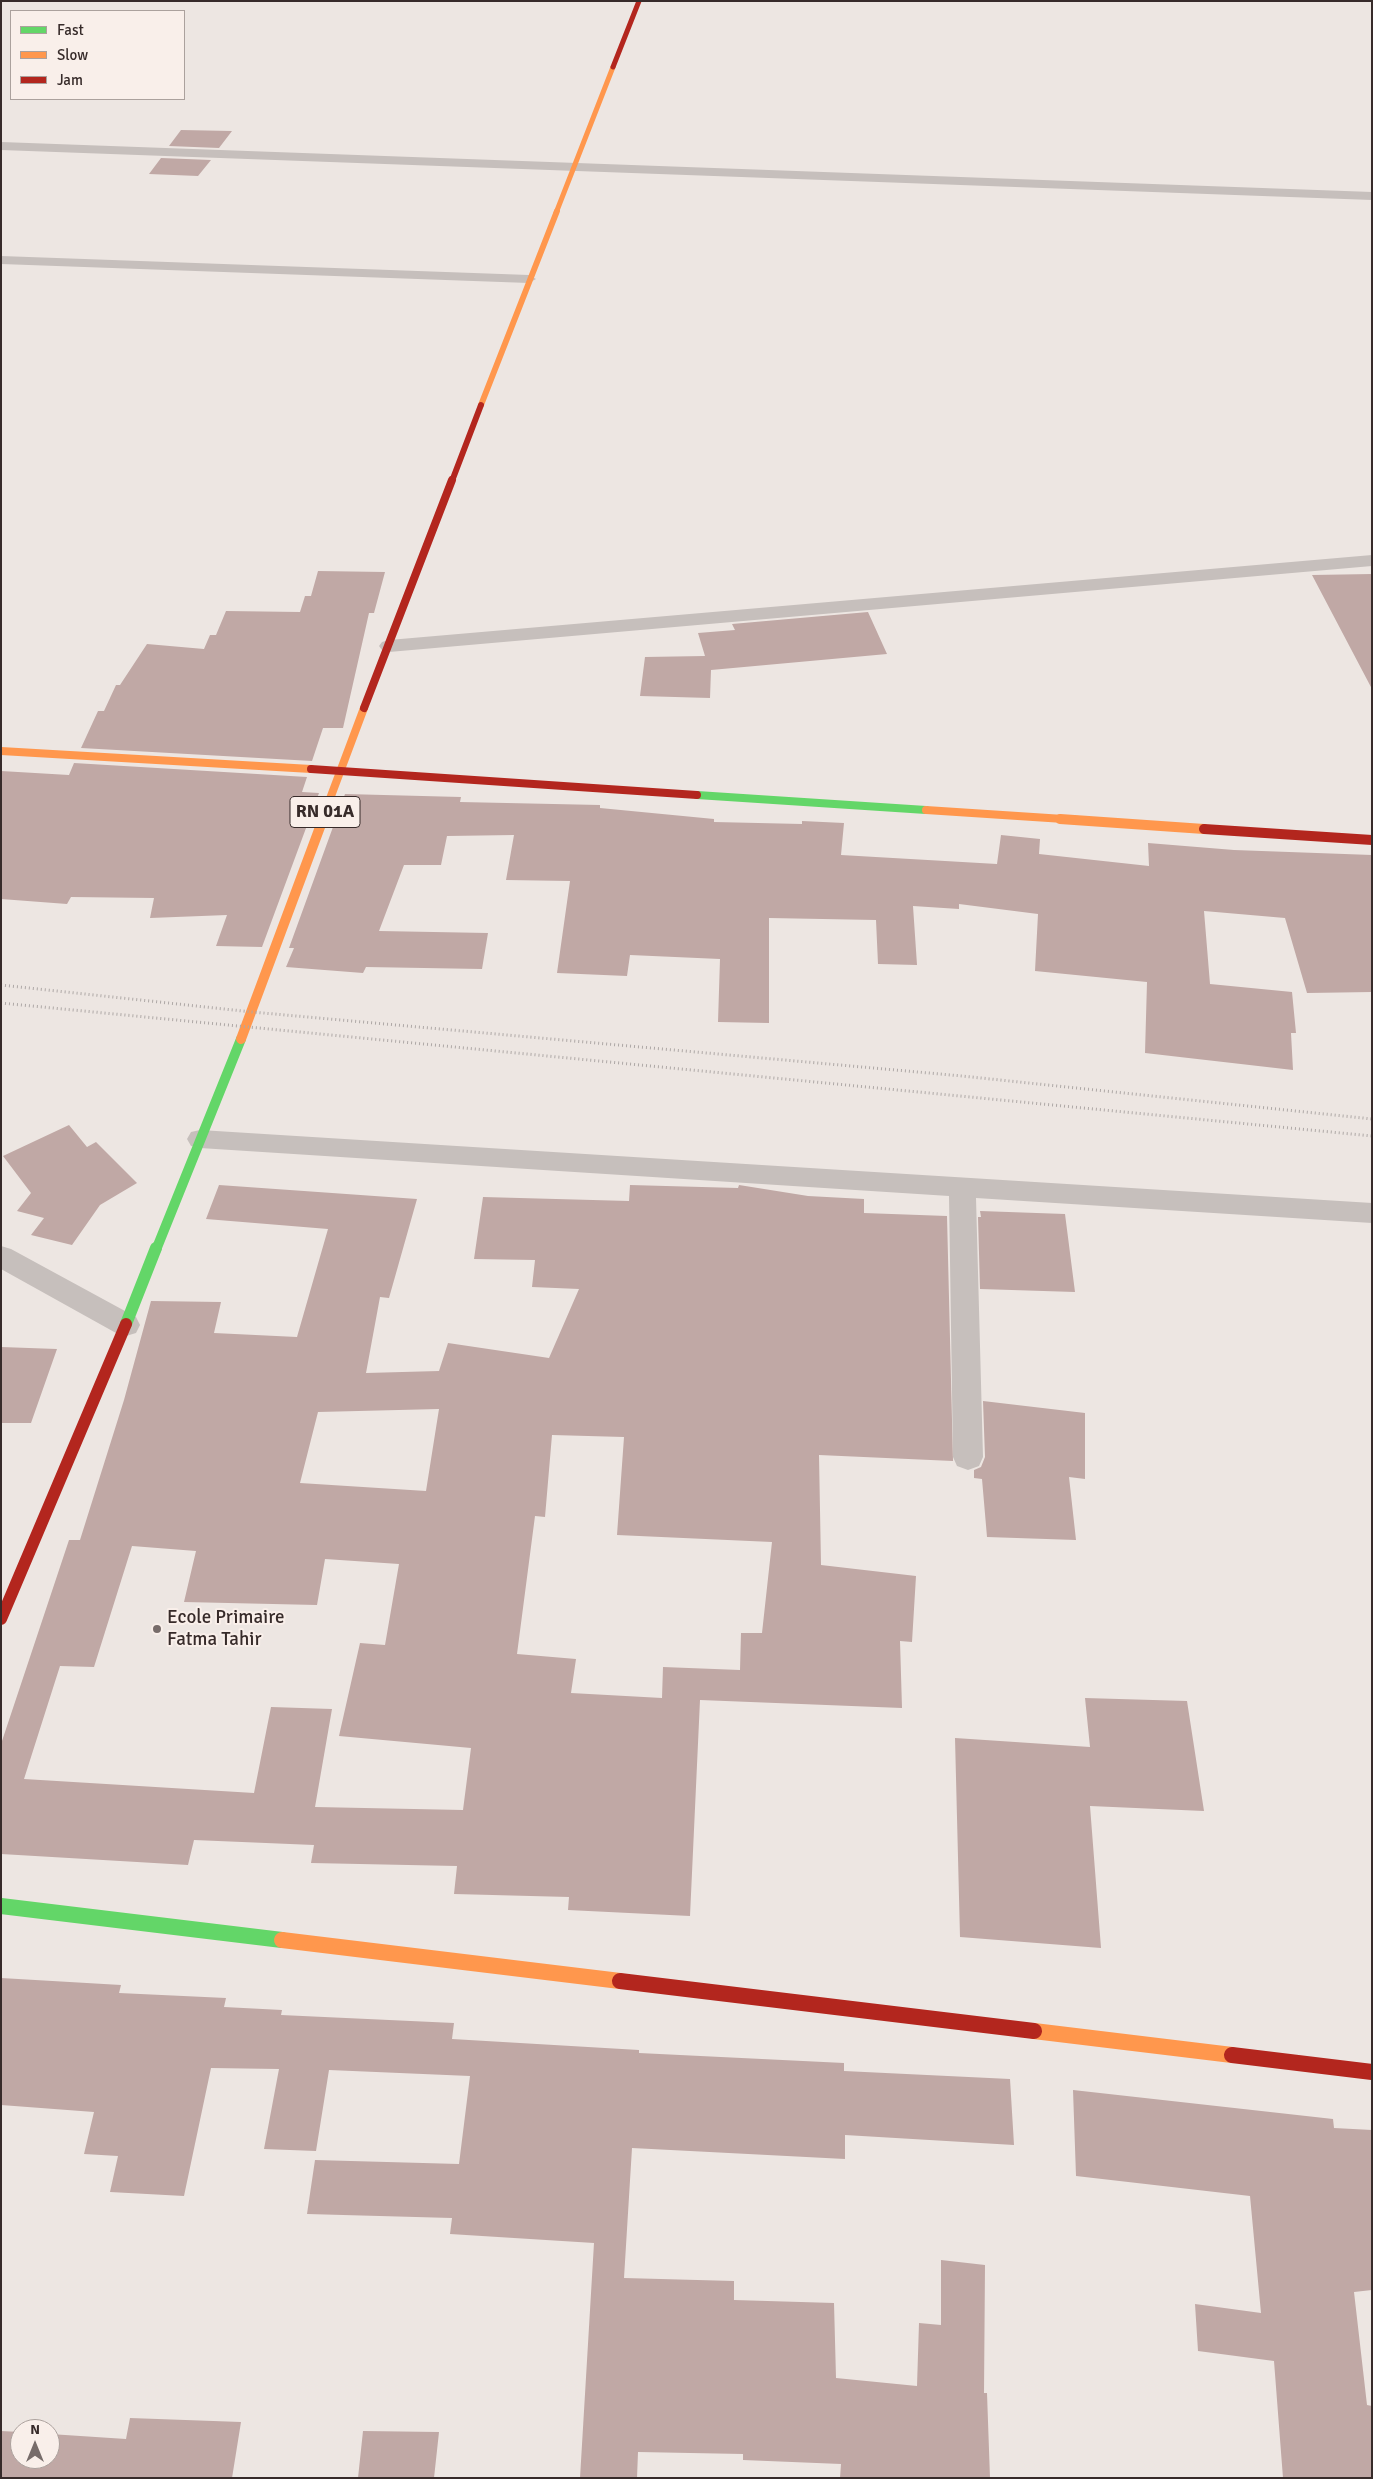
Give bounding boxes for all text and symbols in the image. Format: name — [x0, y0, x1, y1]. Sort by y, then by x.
legend — [10, 10, 185, 100]
text: Fast — [57, 21, 84, 39]
text: Slow — [57, 46, 88, 64]
text: Jam — [57, 71, 83, 89]
road number: RN 01A — [290, 796, 360, 828]
place label: Ecole Primaire Fatma Tahir — [167, 1607, 284, 1651]
marker: Ecole Primaire Fatma Tahir — [151, 1623, 163, 1635]
north arrow — [10, 2419, 60, 2469]
text: N — [30, 2421, 40, 2438]

